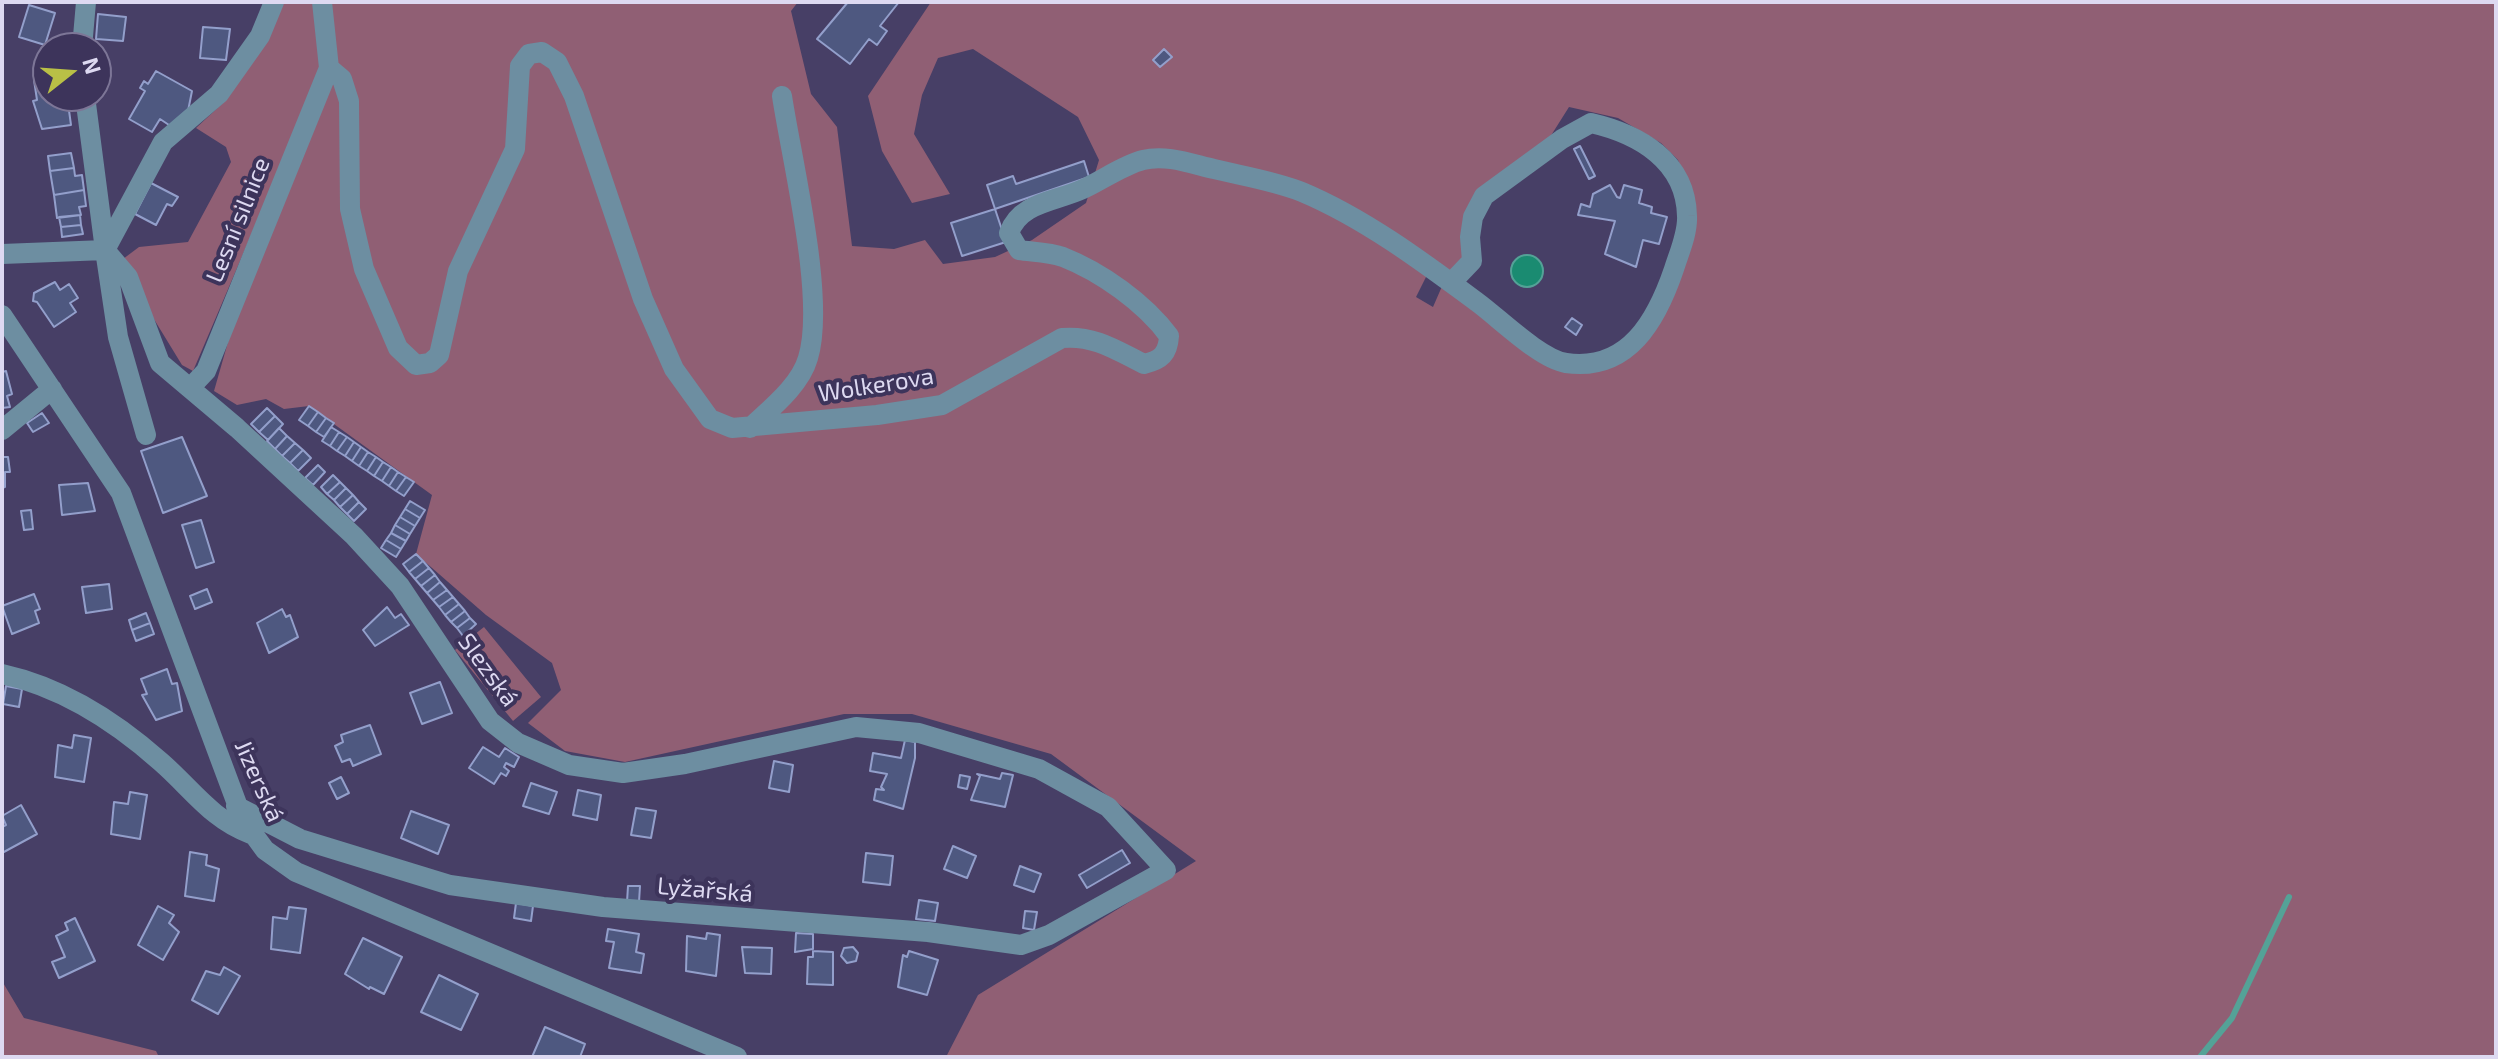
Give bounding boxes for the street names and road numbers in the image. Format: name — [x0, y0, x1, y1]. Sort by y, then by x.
street label: Lesní silnice — [200, 153, 276, 287]
street label: Wolkerova — [816, 362, 936, 408]
street label: Slezská — [452, 628, 524, 712]
street label: Jizerská — [228, 736, 290, 826]
street label: Lyžařská — [656, 871, 754, 909]

